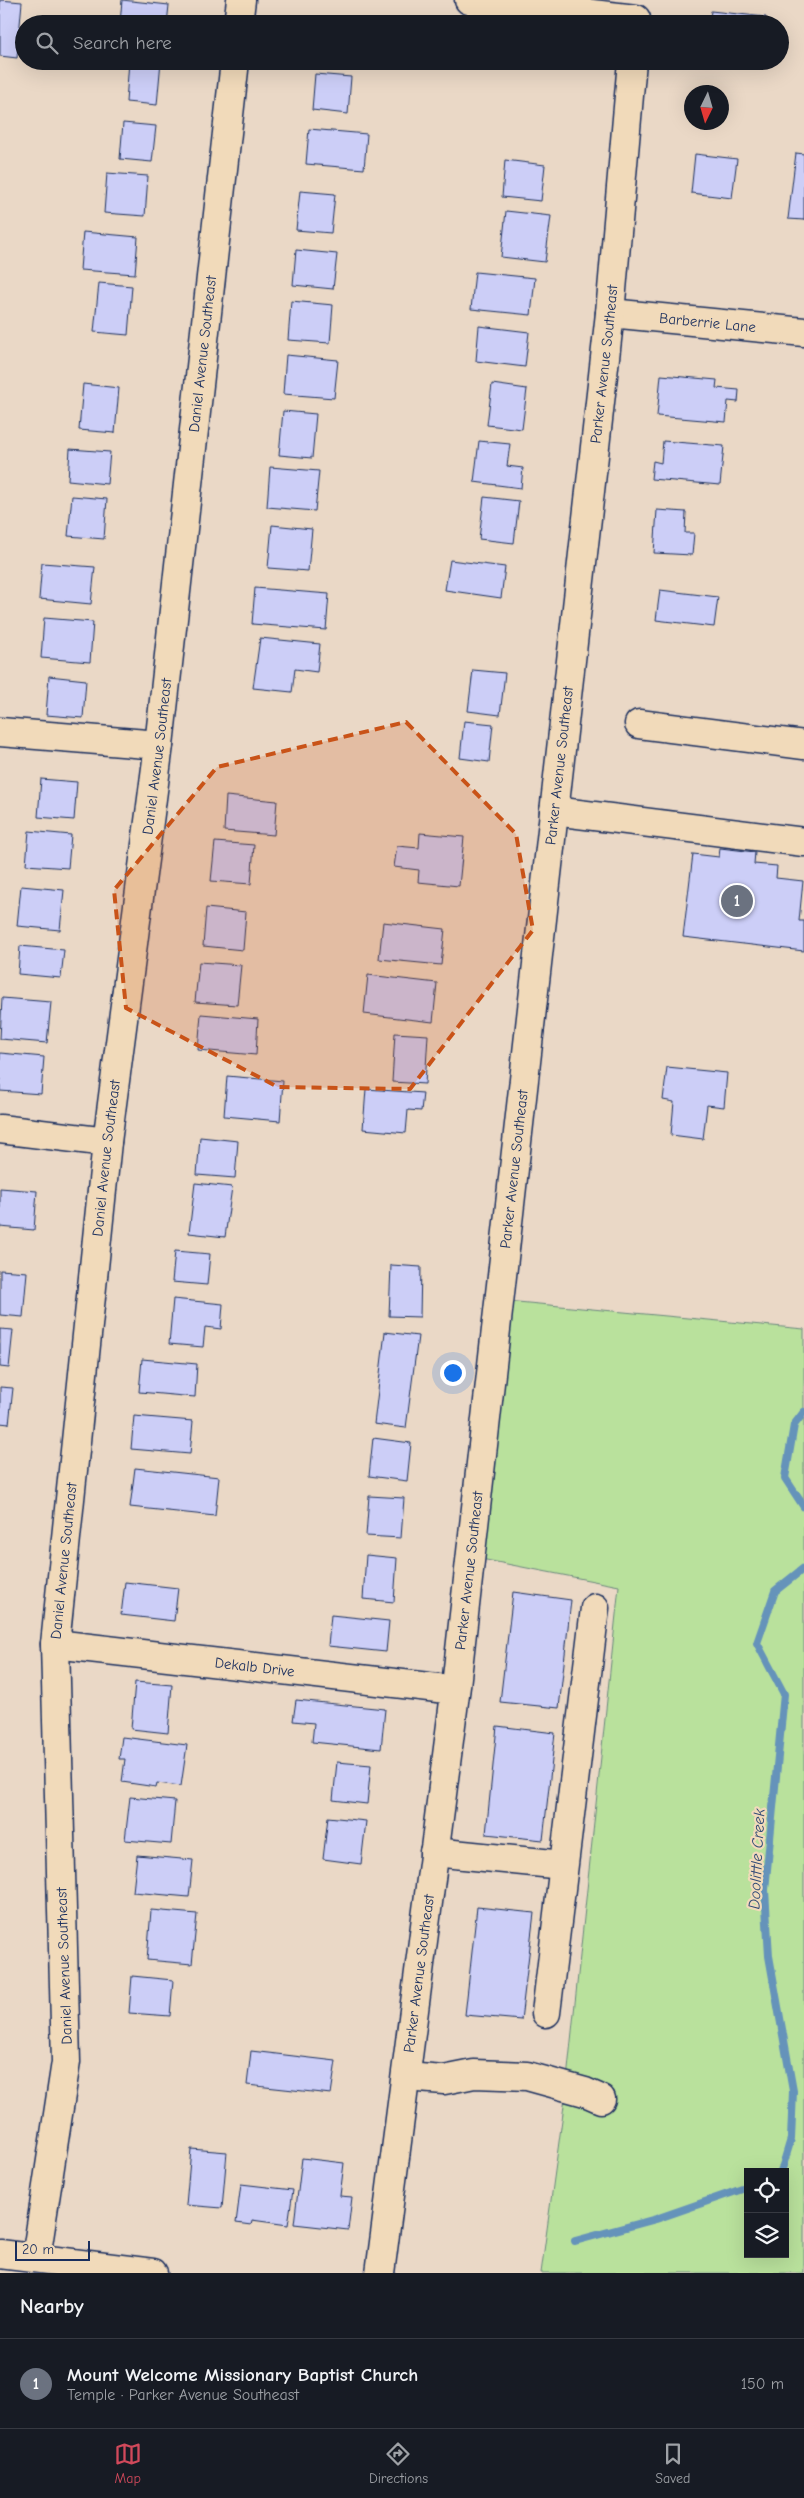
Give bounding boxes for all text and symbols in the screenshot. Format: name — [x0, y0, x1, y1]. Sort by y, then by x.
search box — [15, 15, 789, 70]
icon: search — [33, 29, 61, 57]
text: Search here — [73, 32, 172, 54]
north arrow — [684, 85, 729, 130]
street label: Daniel Avenue Southeast — [185, 274, 220, 433]
street label: Parker Avenue Southeast — [586, 283, 621, 445]
street label: Barberrie Lane — [658, 309, 757, 336]
street label: Daniel Avenue Southeast — [138, 676, 175, 836]
street label: Parker Avenue Southeast — [541, 685, 577, 846]
pin: 1 — [721, 882, 753, 920]
street label: Daniel Avenue Southeast — [88, 1078, 124, 1237]
street label: Parker Avenue Southeast — [496, 1088, 532, 1250]
your location — [440, 1360, 466, 1386]
street label: Daniel Avenue Southeast — [47, 1481, 81, 1640]
street label: Parker Avenue Southeast — [451, 1490, 487, 1651]
street label: Dekalb Drive — [214, 1653, 296, 1681]
water label: Doolittle Creek — [745, 1808, 769, 1910]
street label: Daniel Avenue Southeast — [52, 1886, 76, 2045]
street label: Parker Avenue Southeast — [400, 1892, 438, 2054]
map controls — [744, 2168, 789, 2258]
button: locate — [744, 2168, 789, 2213]
button: layers — [744, 2213, 789, 2258]
scale bar — [15, 2238, 90, 2261]
text: 20 m — [22, 2241, 54, 2258]
text: Nearby — [20, 2294, 84, 2318]
text: Mount Welcome Missionary Baptist Church — [67, 2364, 418, 2386]
text: 1 — [33, 2375, 39, 2393]
text: 150 m — [741, 2375, 784, 2393]
text: Temple · Parker Avenue Southeast — [67, 2386, 299, 2404]
tab: Map — [114, 2440, 142, 2487]
tab: Directions — [369, 2440, 428, 2487]
tab: Saved — [655, 2440, 690, 2487]

